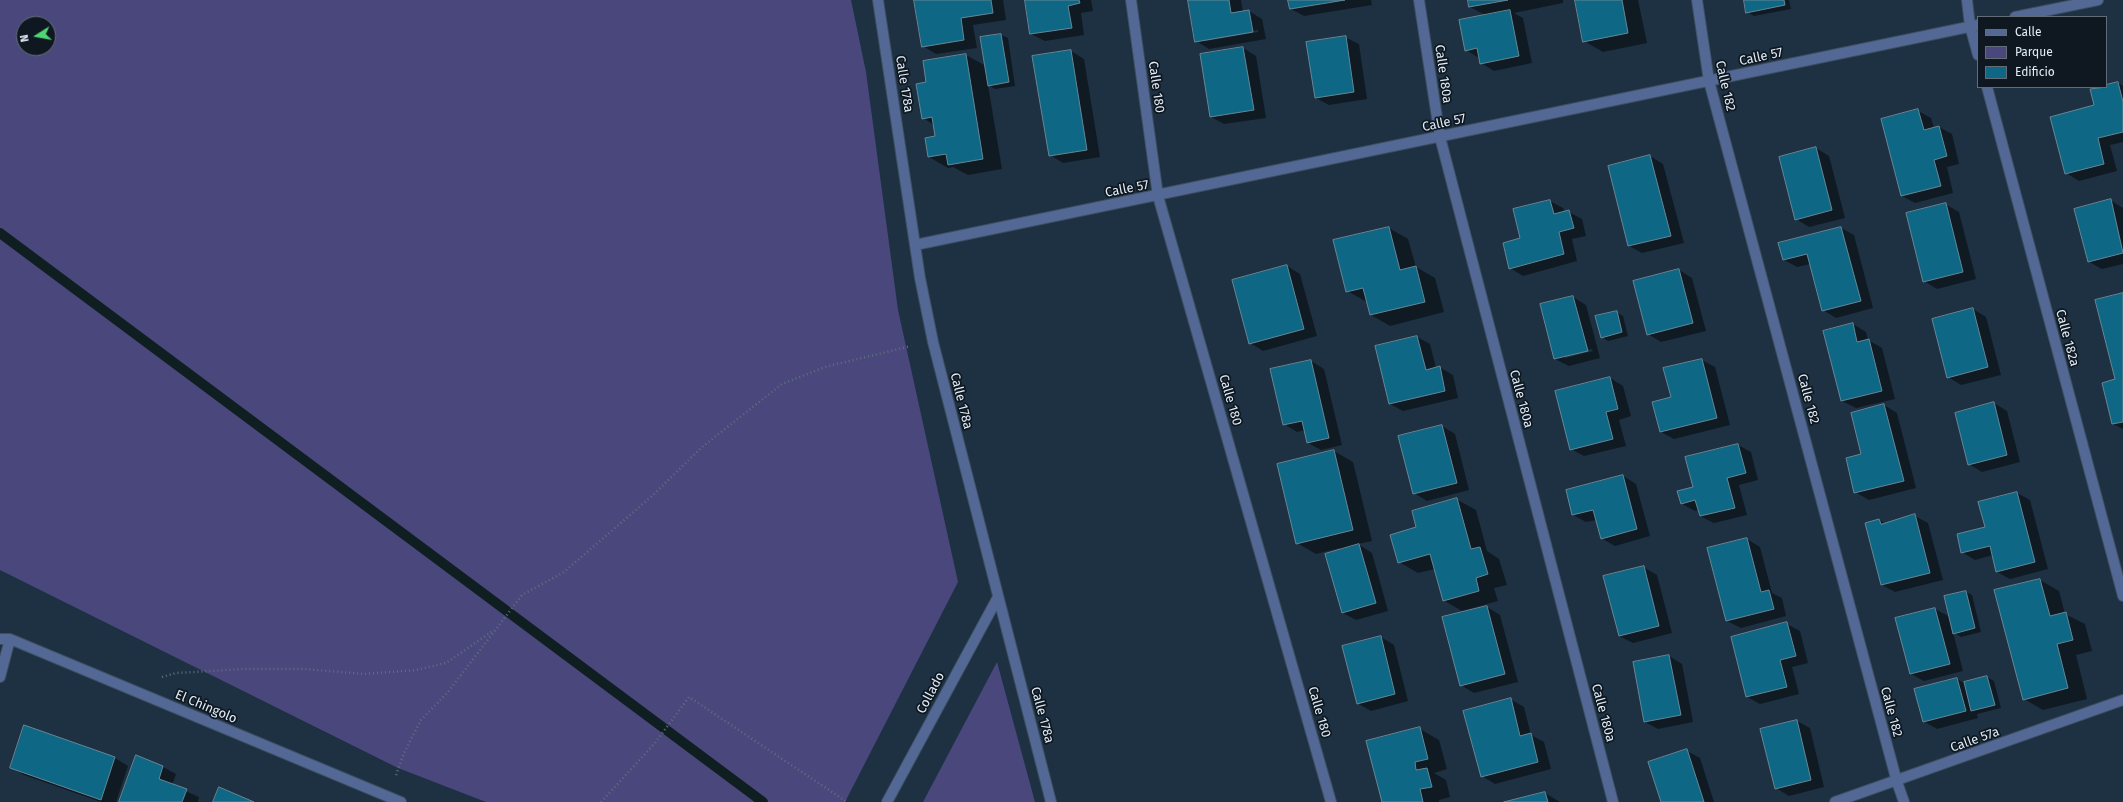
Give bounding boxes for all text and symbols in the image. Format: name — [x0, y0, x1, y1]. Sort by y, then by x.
north arrow — [16, 16, 56, 56]
legend — [1977, 16, 2107, 88]
text: Calle — [2015, 25, 2042, 39]
text: N — [18, 33, 32, 43]
street label: Calle 180a — [1431, 44, 1455, 104]
street label: Calle 57 — [1738, 45, 1784, 69]
text: Parque — [2015, 45, 2053, 59]
street label: Calle 178a — [892, 54, 916, 114]
street label: Calle 182 — [1712, 59, 1738, 113]
street label: Calle 180 — [1145, 60, 1167, 114]
text: Edificio — [2015, 65, 2055, 79]
street label: Calle 57 — [1421, 111, 1467, 135]
street label: Calle 57 — [1104, 177, 1150, 201]
street label: Calle 182a — [2052, 308, 2082, 368]
street label: Calle 180a — [1506, 368, 1536, 430]
street label: Calle 178a — [946, 371, 976, 431]
street label: Calle 182 — [1794, 372, 1822, 426]
street label: Calle 180 — [1215, 373, 1245, 427]
street label: Collado — [914, 670, 948, 716]
street label: Calle 180a — [1588, 682, 1618, 744]
street label: Calle 178a — [1027, 685, 1057, 745]
street label: Calle 180 — [1304, 685, 1334, 739]
street label: Calle 182 — [1877, 685, 1905, 739]
street label: El Chingolo — [173, 687, 239, 727]
street label: Calle 57a — [1948, 724, 2002, 756]

